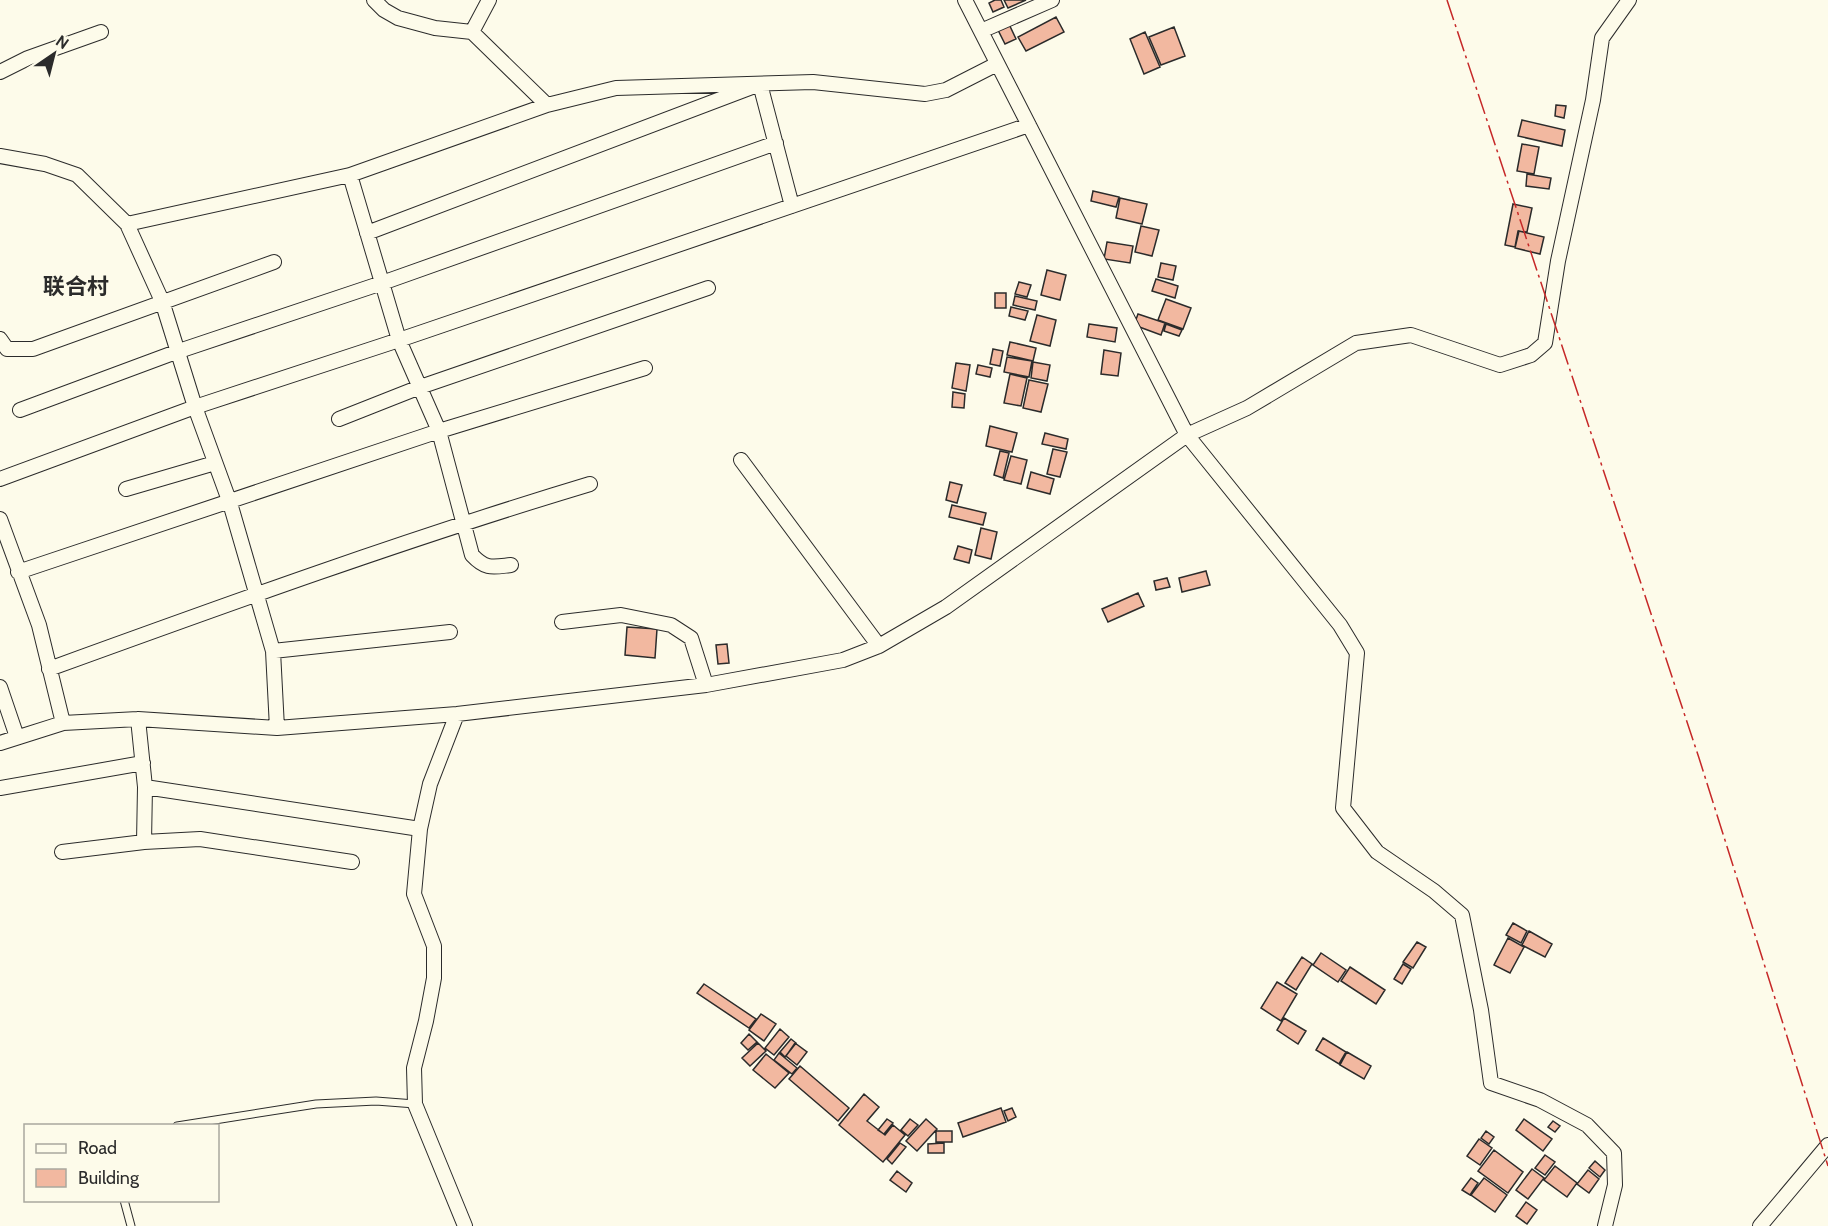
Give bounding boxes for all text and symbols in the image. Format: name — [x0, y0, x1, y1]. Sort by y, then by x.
north arrow — [24, 24, 84, 84]
text: N — [52, 31, 72, 53]
district label: 联合村 — [43, 273, 109, 300]
legend — [24, 1124, 219, 1202]
text: Road — [78, 1137, 117, 1159]
text: Building — [78, 1167, 140, 1189]

